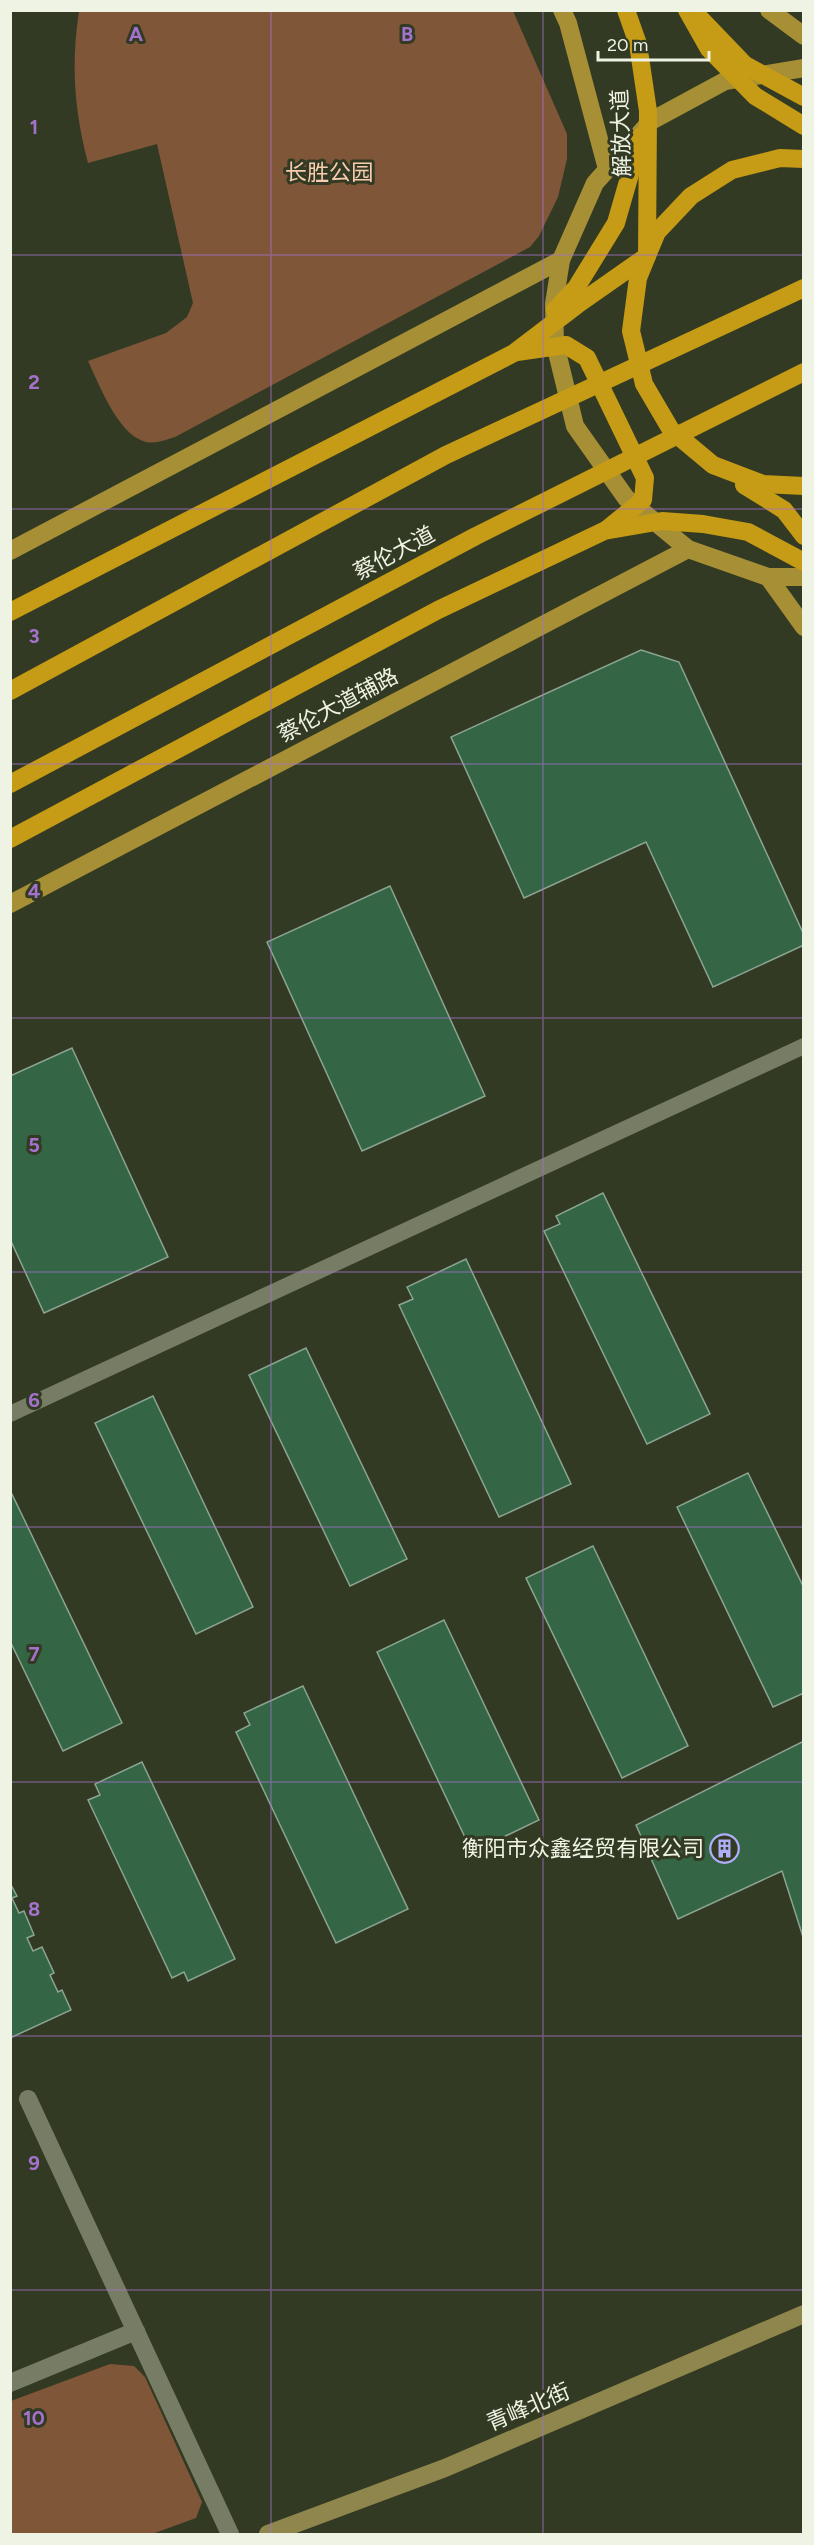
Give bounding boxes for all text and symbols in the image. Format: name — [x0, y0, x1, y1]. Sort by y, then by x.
text: A — [129, 22, 144, 46]
text: B — [401, 22, 413, 46]
scale bar — [598, 24, 709, 62]
text: 20 m — [607, 34, 648, 56]
street label: 解放大道 — [606, 89, 636, 177]
text: 1 — [30, 115, 38, 139]
park label: 长胜公园 — [285, 159, 373, 186]
text: 2 — [28, 370, 40, 394]
street label: 蔡伦大道 — [349, 520, 439, 586]
text: 3 — [28, 624, 40, 648]
street label: 蔡伦大道辅路 — [273, 662, 403, 748]
text: 4 — [28, 879, 41, 903]
text: 5 — [28, 1133, 40, 1157]
text: 6 — [28, 1388, 40, 1412]
text: 7 — [28, 1642, 40, 1666]
building icon: 衡阳市众鑫经贸有限公司 — [709, 1832, 741, 1864]
place label: 衡阳市众鑫经贸有限公司 — [462, 1835, 704, 1862]
text: 8 — [28, 1897, 40, 1921]
text: 9 — [28, 2151, 40, 2175]
street label: 青峰北街 — [482, 2377, 574, 2437]
text: 10 — [23, 2406, 45, 2430]

